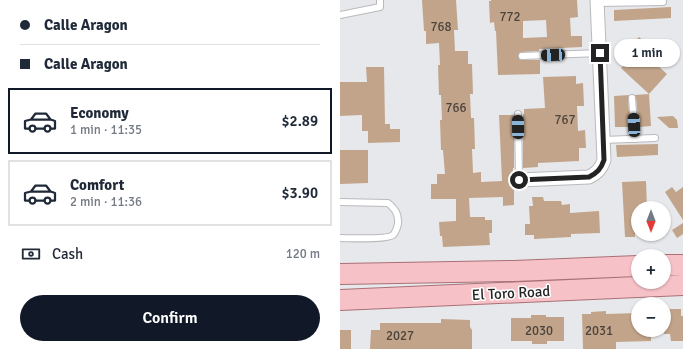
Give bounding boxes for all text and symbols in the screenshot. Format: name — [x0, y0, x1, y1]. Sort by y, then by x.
house number: 772 — [499, 9, 521, 25]
text: Calle Aragon — [44, 16, 128, 34]
house number: 768 — [430, 19, 452, 35]
callout: 1 min — [614, 39, 680, 67]
route end — [591, 44, 609, 62]
text: 1 min — [631, 45, 663, 61]
car — [541, 48, 565, 62]
text: Calle Aragon — [44, 55, 128, 73]
house number: 766 — [445, 100, 467, 116]
icon: car — [22, 103, 58, 139]
text: Economy — [70, 104, 129, 122]
text: $2.89 — [281, 112, 318, 130]
house number: 767 — [554, 112, 576, 128]
car — [627, 113, 641, 137]
car — [512, 115, 524, 139]
text: 1 min · 11:35 — [70, 122, 142, 138]
route start — [510, 171, 528, 189]
icon: car — [22, 175, 58, 211]
text: Comfort — [70, 176, 124, 194]
text: $3.90 — [281, 184, 318, 202]
text: 2 min · 11:36 — [70, 194, 142, 210]
north arrow — [631, 201, 671, 241]
map controls — [631, 201, 671, 337]
icon: cash — [20, 243, 42, 265]
text: Cash — [52, 245, 83, 263]
text: 120 m — [286, 246, 320, 262]
button: + — [631, 249, 671, 289]
street label: El Toro Road — [471, 282, 551, 304]
button: Confirm — [20, 295, 320, 341]
button: − — [631, 297, 671, 337]
house number: 2030 — [525, 323, 553, 339]
house number: 2031 — [585, 323, 613, 339]
house number: 2027 — [386, 328, 414, 344]

